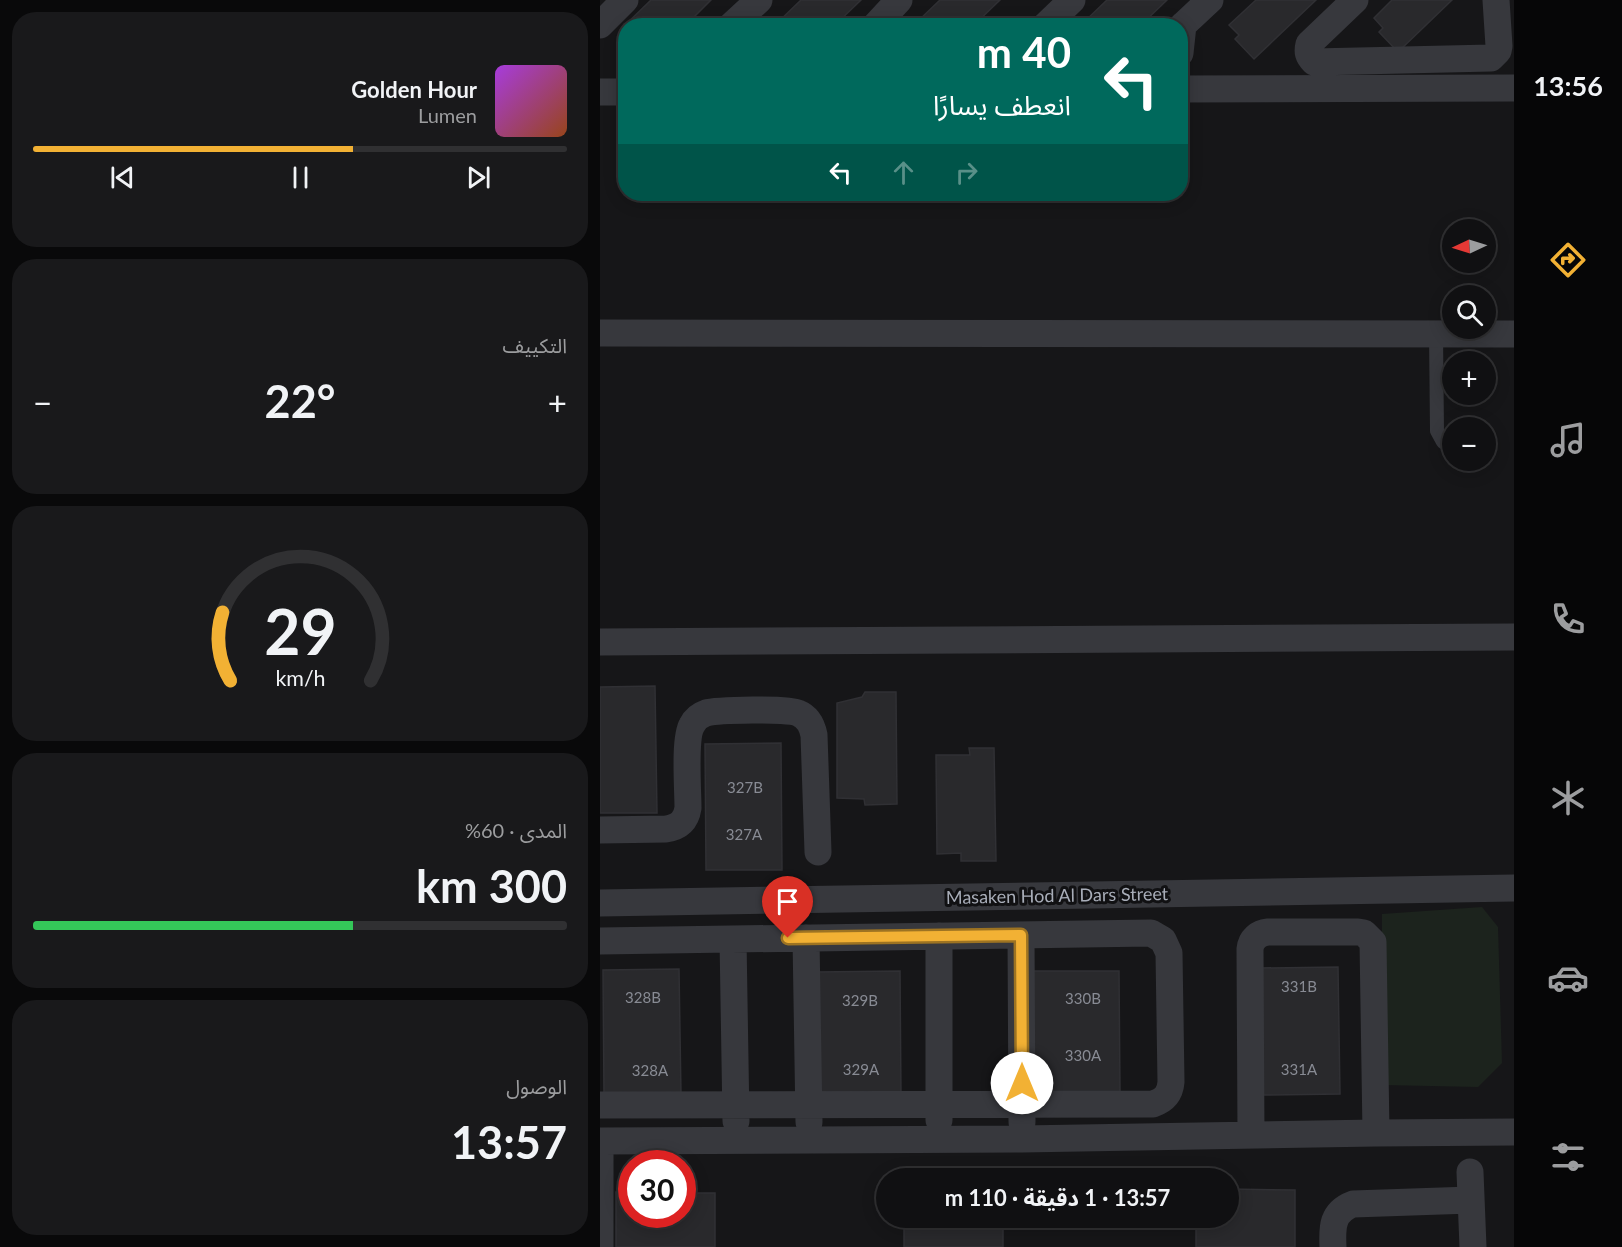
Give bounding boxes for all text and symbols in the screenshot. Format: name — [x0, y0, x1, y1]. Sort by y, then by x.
text: 40 m — [977, 27, 1071, 77]
icon: left — [1092, 42, 1170, 120]
text: 13:56 — [1533, 69, 1603, 102]
text: Golden Hour — [351, 76, 477, 103]
text: انعطف يسارًا — [933, 88, 1071, 121]
text: Lumen — [418, 103, 477, 127]
icon: left — [824, 156, 857, 189]
icon: ahead — [887, 156, 920, 189]
icon: right — [950, 156, 983, 189]
icon: previous — [106, 161, 139, 194]
icon: pause — [284, 161, 317, 194]
icon: next — [462, 161, 495, 194]
north arrow — [1442, 219, 1496, 273]
map controls — [1442, 219, 1496, 471]
icon: directions — [1547, 239, 1589, 281]
button: search — [1442, 285, 1496, 339]
text: التكييف — [503, 333, 567, 357]
button: + — [1442, 351, 1496, 405]
text: 22° — [265, 374, 335, 428]
text: − — [33, 382, 52, 422]
text: + — [548, 382, 567, 422]
button: − — [1442, 417, 1496, 471]
icon: music — [1547, 419, 1589, 461]
text: 29 — [264, 593, 336, 668]
icon: phone — [1547, 598, 1589, 640]
text: km/h — [275, 665, 325, 691]
icon: climate — [1547, 777, 1589, 819]
house number: 327B — [727, 778, 763, 796]
text: المدى · 60% — [465, 818, 567, 842]
house number: 327A — [726, 825, 763, 843]
text: 300 km — [416, 859, 567, 913]
pin — [762, 876, 813, 938]
street label: Masaken Hod Al Dars Street — [946, 882, 1169, 908]
icon: arrive — [771, 885, 804, 918]
icon: car — [1547, 957, 1589, 999]
house number: 331B — [1281, 977, 1317, 995]
house number: 328B — [625, 988, 661, 1006]
house number: 330B — [1065, 989, 1101, 1007]
house number: 329B — [842, 991, 878, 1009]
house number: 330A — [1065, 1046, 1102, 1064]
position arrow — [990, 1051, 1054, 1115]
house number: 329A — [843, 1060, 880, 1078]
house number: 331A — [1281, 1060, 1318, 1078]
house number: 328A — [632, 1061, 669, 1079]
text: الوصول — [506, 1074, 567, 1098]
text: 13:57 — [451, 1115, 567, 1169]
icon: filters — [1547, 1136, 1589, 1178]
speed limit sign: 30 — [618, 1150, 696, 1228]
text: 13:57 · 1 دقيقة · 110 m — [945, 1184, 1170, 1211]

